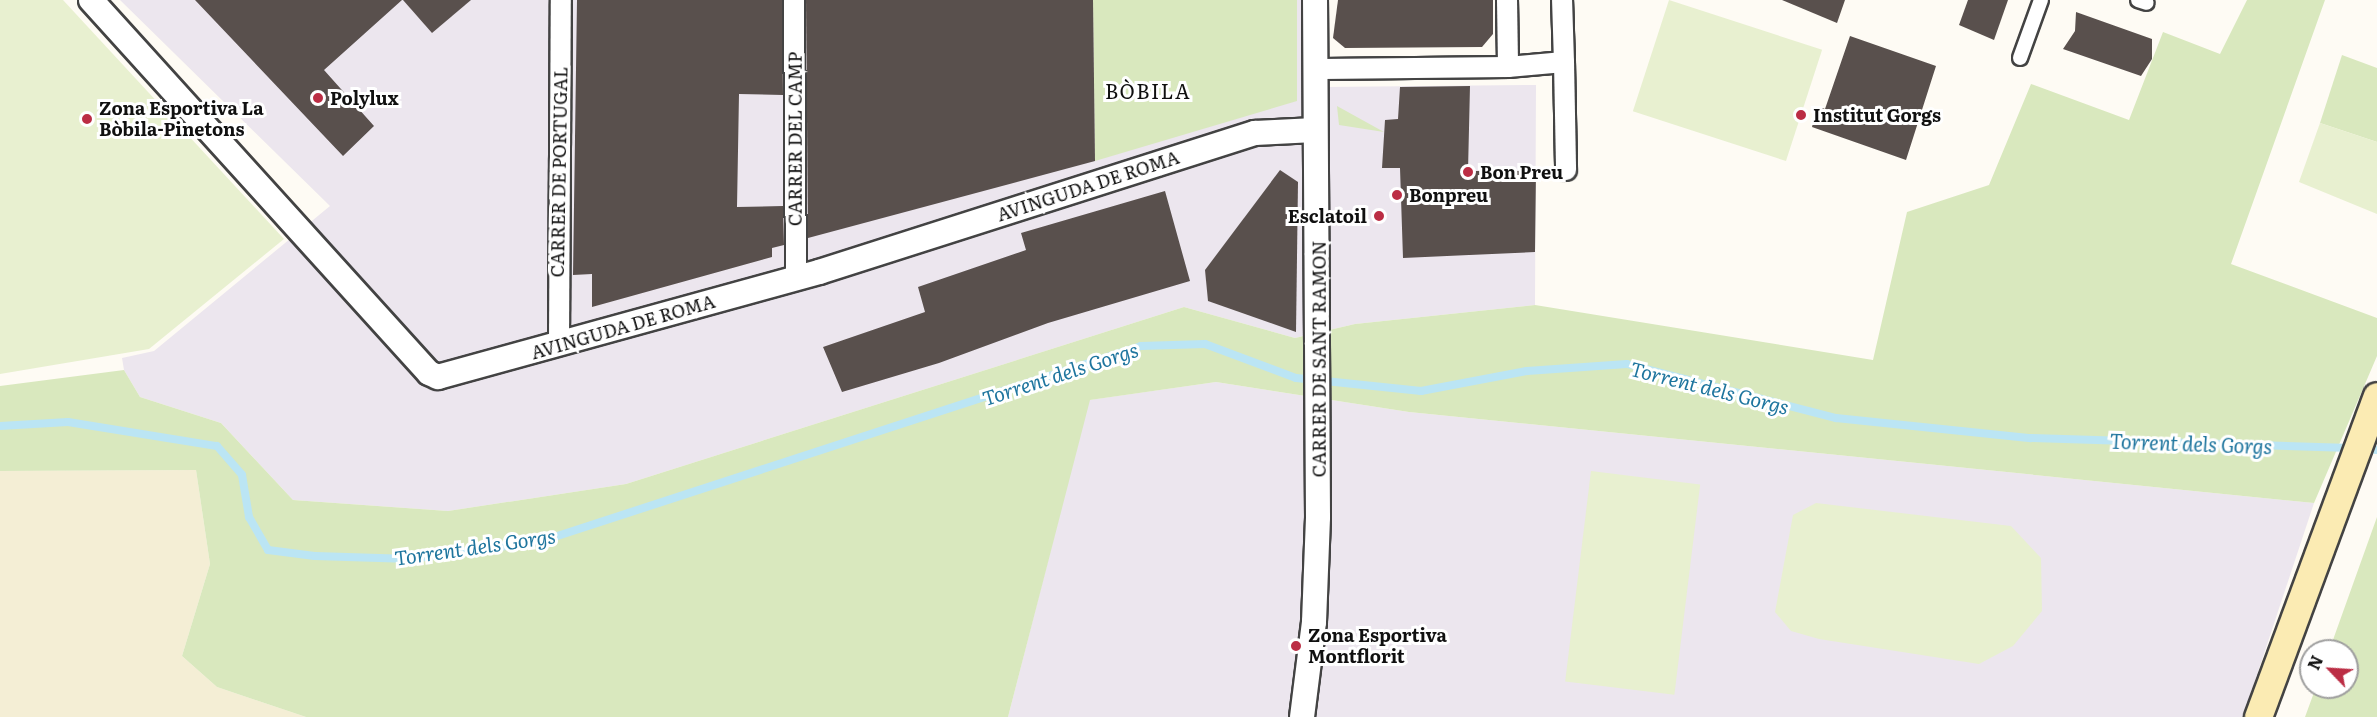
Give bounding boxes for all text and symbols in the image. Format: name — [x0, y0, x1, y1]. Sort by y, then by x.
street label: CARRER DEL CAMP — [784, 52, 806, 226]
street label: CARRER DE PORTUGAL — [546, 66, 572, 278]
district label: BÒBILA — [1105, 78, 1191, 102]
place label: Polylux — [330, 87, 399, 109]
marker: Polylux — [311, 91, 325, 105]
place label: Zona Esportiva La Bòbila-Pinetons — [99, 98, 264, 140]
place label: Institut Gorgs — [1813, 104, 1941, 126]
marker: Institut Gorgs — [1794, 108, 1808, 122]
marker: Zona Esportiva La Bòbila-Pinetons — [80, 112, 94, 126]
street label: AVINGUDA DE ROMA — [994, 146, 1182, 226]
place label: Bon Preu — [1480, 161, 1563, 183]
marker: Bon Preu — [1461, 165, 1475, 179]
place label: Bonpreu — [1409, 184, 1488, 206]
marker: Bonpreu — [1390, 188, 1404, 202]
place label: Esclatoil — [1288, 205, 1367, 227]
marker: Esclatoil — [1372, 209, 1386, 223]
street label: CARRER DE SANT RAMON — [1308, 241, 1330, 477]
street label: AVINGUDA DE ROMA — [529, 290, 717, 364]
water label: Torrent dels Gorgs — [979, 337, 1141, 409]
water label: Torrent dels Gorgs — [1628, 356, 1792, 418]
water label: Torrent dels Gorgs — [2110, 428, 2272, 458]
water label: Torrent dels Gorgs — [393, 523, 557, 569]
place label: Zona Esportiva Montflorit — [1308, 625, 1447, 668]
marker: Zona Esportiva Montflorit — [1289, 639, 1303, 653]
north arrow — [2299, 639, 2359, 699]
text: N — [2301, 651, 2328, 673]

